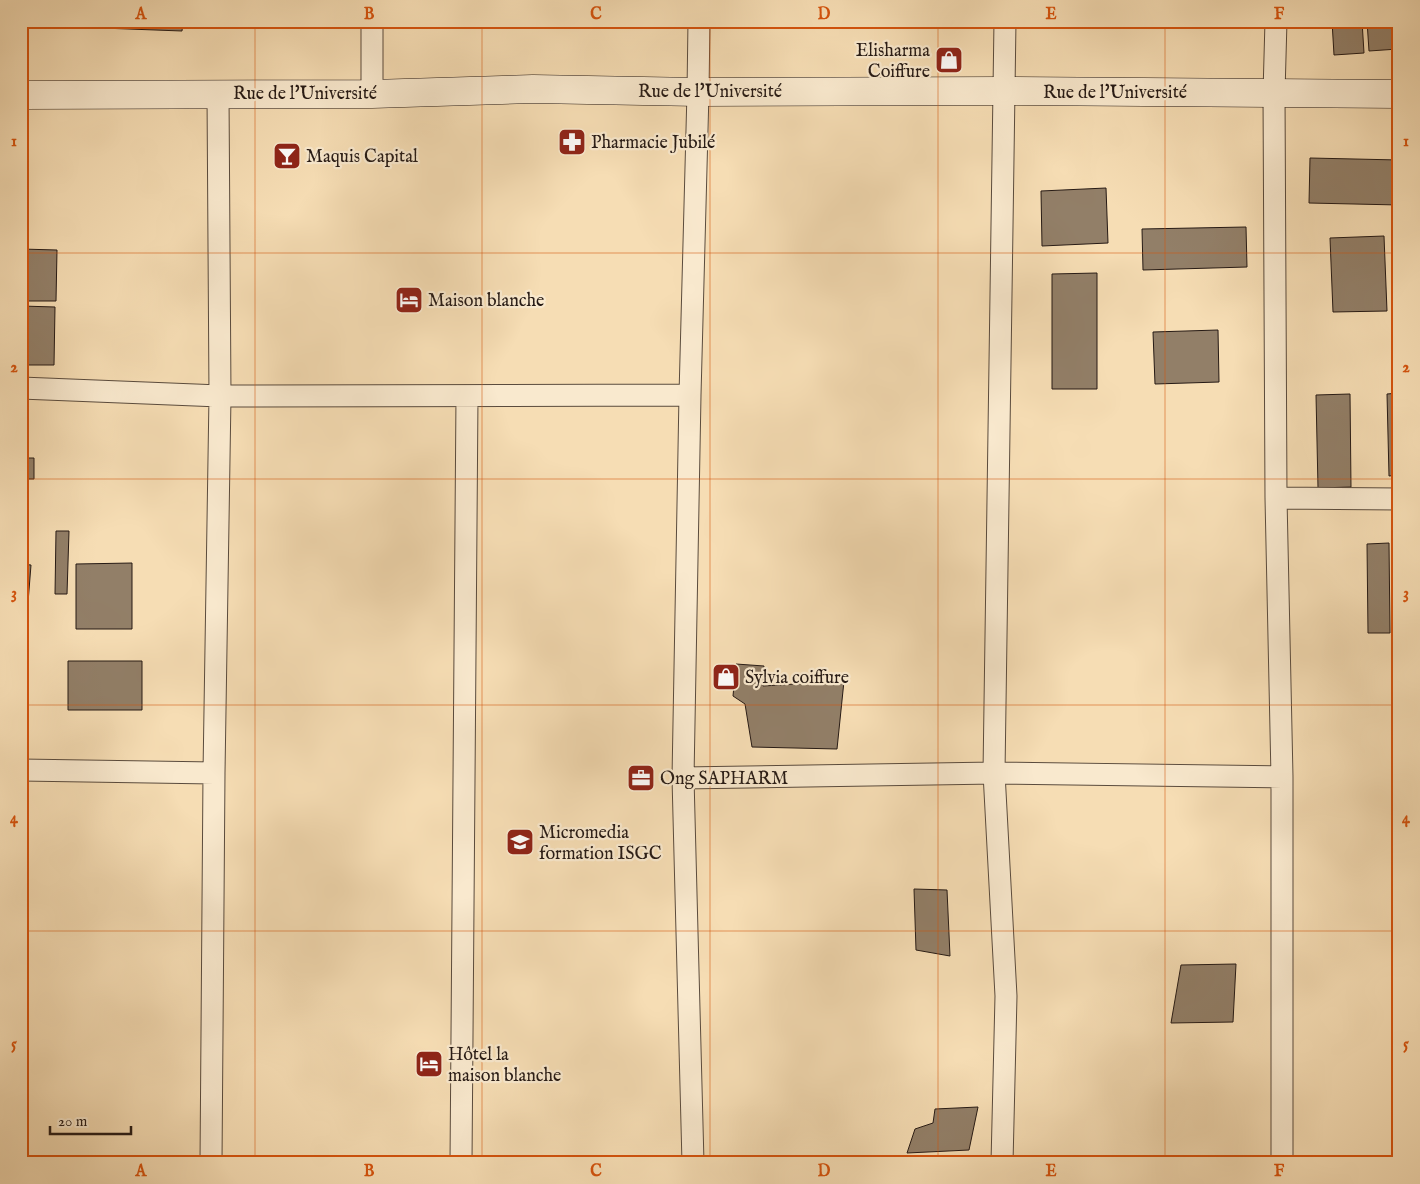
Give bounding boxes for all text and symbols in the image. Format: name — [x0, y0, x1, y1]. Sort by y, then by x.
text: A — [135, 5, 148, 25]
text: B — [364, 5, 375, 25]
text: C — [590, 5, 602, 25]
text: D — [818, 5, 831, 25]
text: E — [1045, 5, 1057, 25]
text: F — [1274, 5, 1285, 25]
place label: Elisharma Coiffure — [856, 40, 930, 84]
shop icon: Elisharma Coiffure — [934, 45, 964, 75]
street label: Rue de l'Université — [638, 81, 782, 104]
street label: Rue de l'Université — [1043, 82, 1187, 105]
street label: Rue de l'Université — [233, 83, 377, 106]
pharmacy icon: Pharmacie Jubilé — [557, 127, 587, 157]
text: 1 — [11, 132, 17, 152]
place label: Pharmacie Jubilé — [591, 132, 715, 155]
text: 1 — [1403, 132, 1409, 152]
bar icon: Maquis Capital — [272, 141, 302, 171]
place label: Maquis Capital — [306, 146, 418, 169]
hotel icon: Maison blanche — [394, 285, 424, 315]
place label: Maison blanche — [428, 290, 544, 313]
text: 2 — [10, 358, 18, 378]
text: 2 — [1402, 358, 1410, 378]
text: 3 — [11, 584, 17, 604]
text: 3 — [1403, 584, 1409, 604]
shop icon: Sylvia coiffure — [711, 662, 741, 692]
place label: Sylvia coiffure — [745, 667, 849, 690]
office icon: Ong SAPHARM — [626, 763, 656, 793]
place label: Ong SAPHARM — [660, 768, 788, 791]
text: 4 — [10, 809, 19, 829]
text: 4 — [1402, 809, 1411, 829]
place label: Micromedia formation ISGC — [539, 822, 662, 866]
school or university icon: Micromedia formation ISGC — [505, 827, 535, 857]
text: 5 — [11, 1035, 17, 1055]
text: 5 — [1403, 1035, 1409, 1055]
place label: Hôtel la maison blanche — [448, 1044, 561, 1088]
hotel icon: Hôtel la maison blanche — [414, 1049, 444, 1079]
scale bar — [50, 1104, 131, 1136]
text: 20 m — [58, 1112, 88, 1131]
text: A — [135, 1162, 148, 1182]
text: B — [364, 1162, 375, 1182]
text: C — [590, 1162, 602, 1182]
text: D — [818, 1162, 831, 1182]
text: E — [1045, 1162, 1057, 1182]
text: F — [1274, 1162, 1285, 1182]

